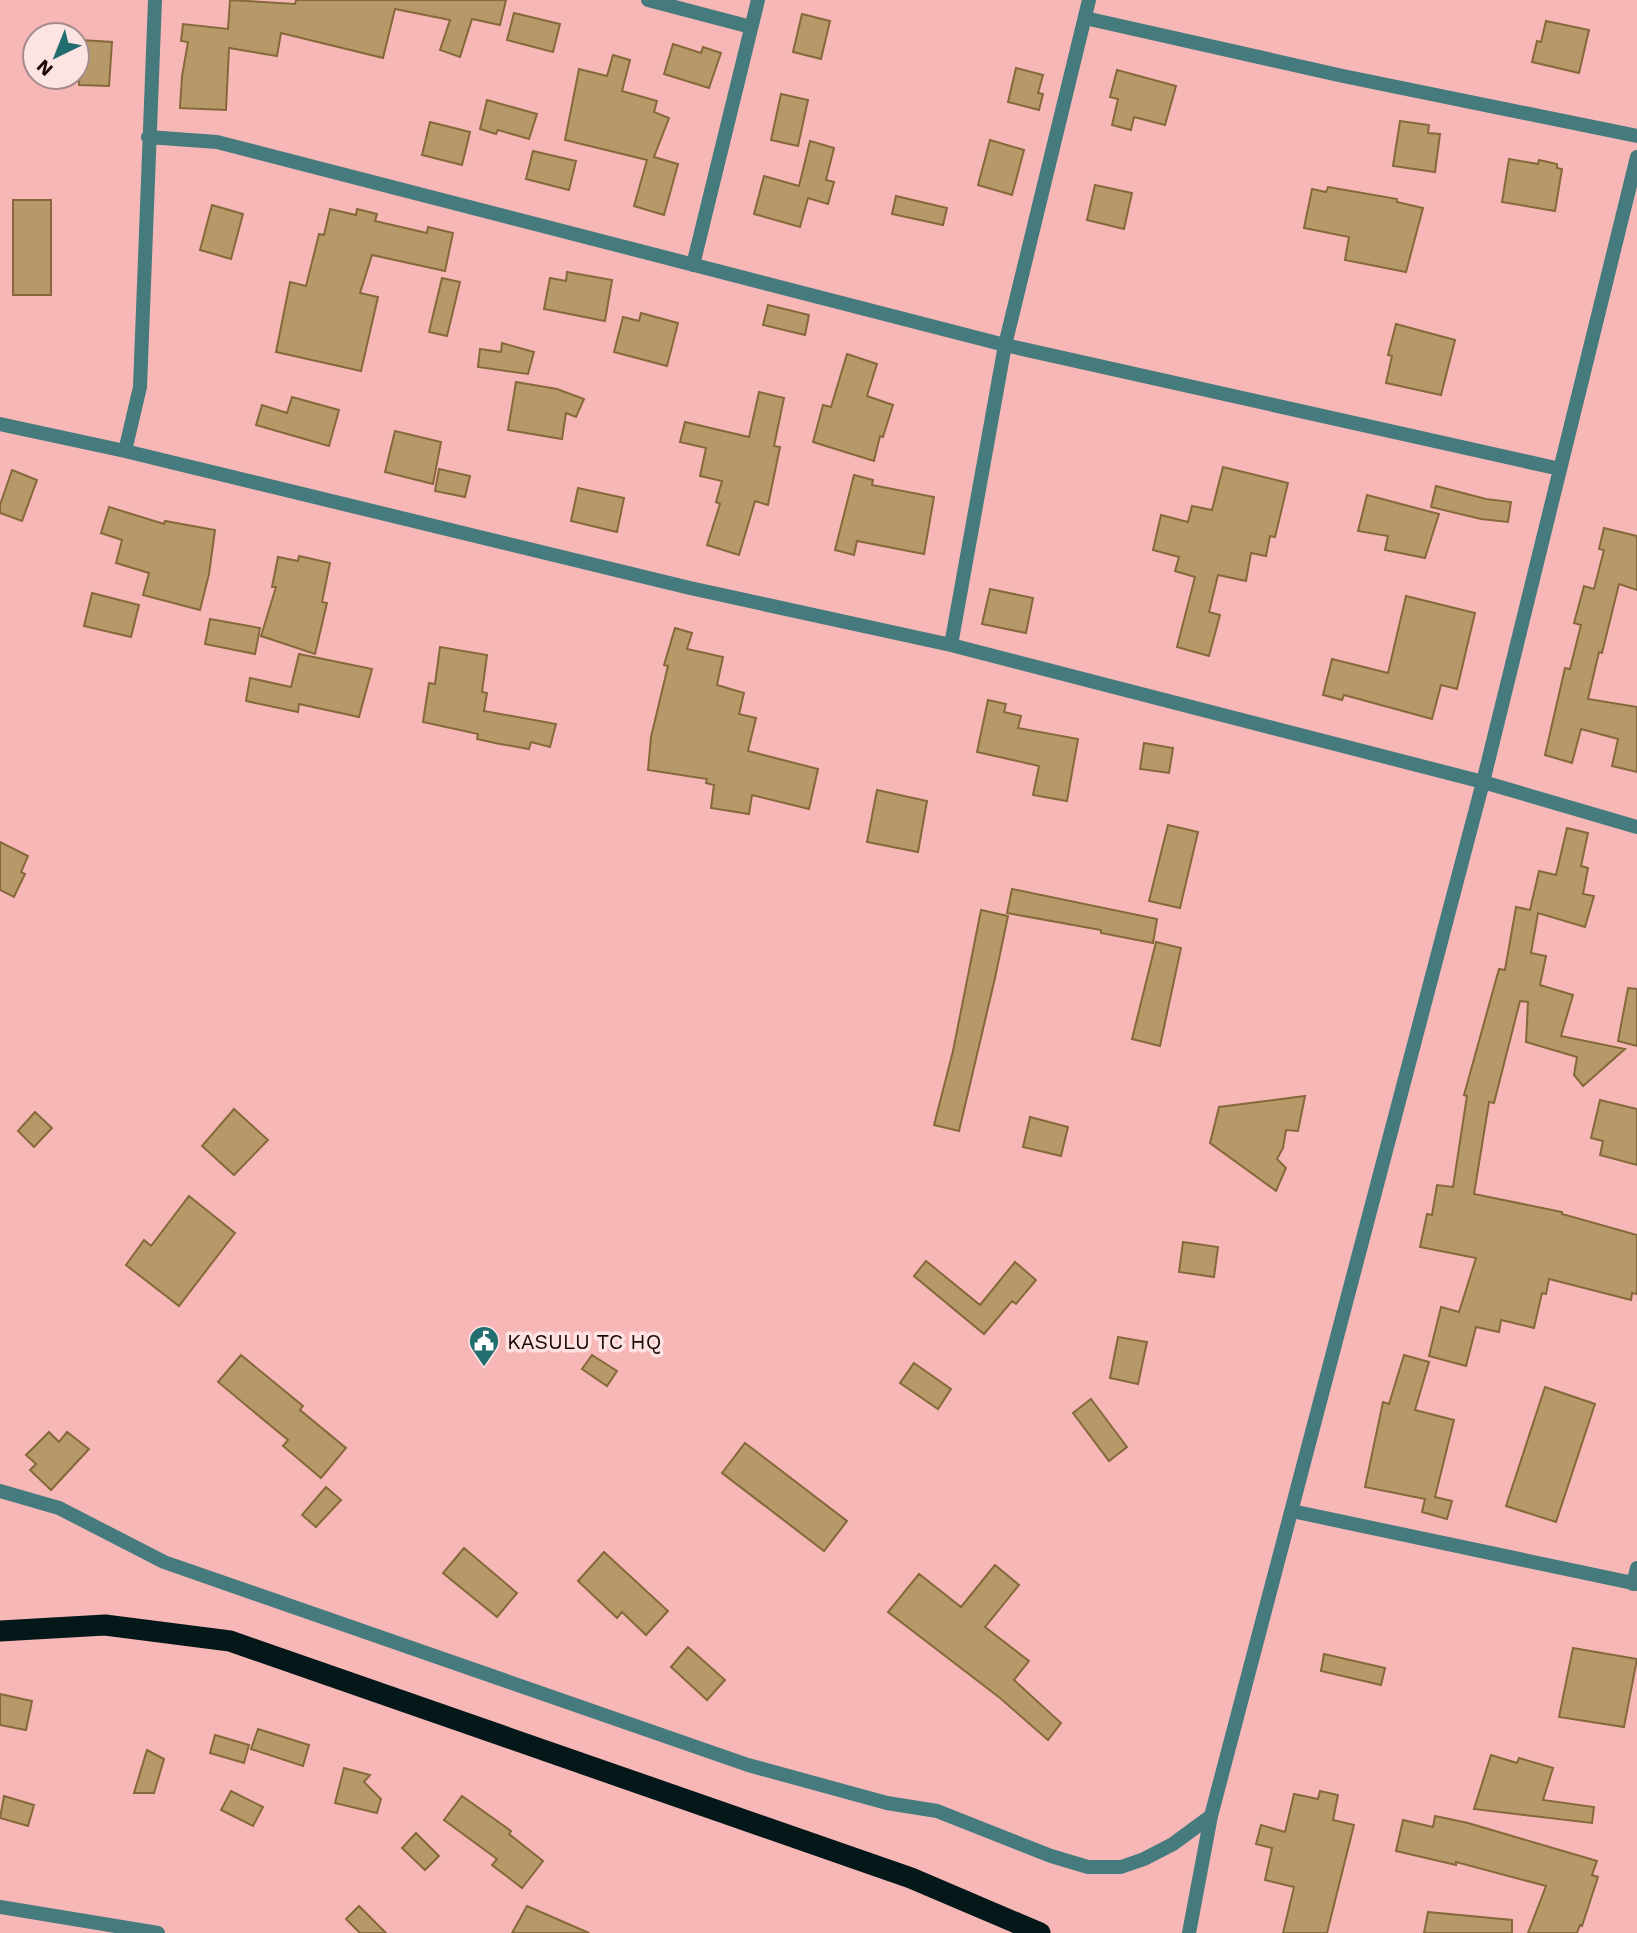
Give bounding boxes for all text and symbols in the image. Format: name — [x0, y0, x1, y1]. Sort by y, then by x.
north arrow — [21, 21, 91, 91]
text: N — [32, 55, 58, 81]
public building icon: KASULU TC HQ — [467, 1324, 501, 1368]
place label: KASULU TC HQ — [507, 1329, 661, 1354]

